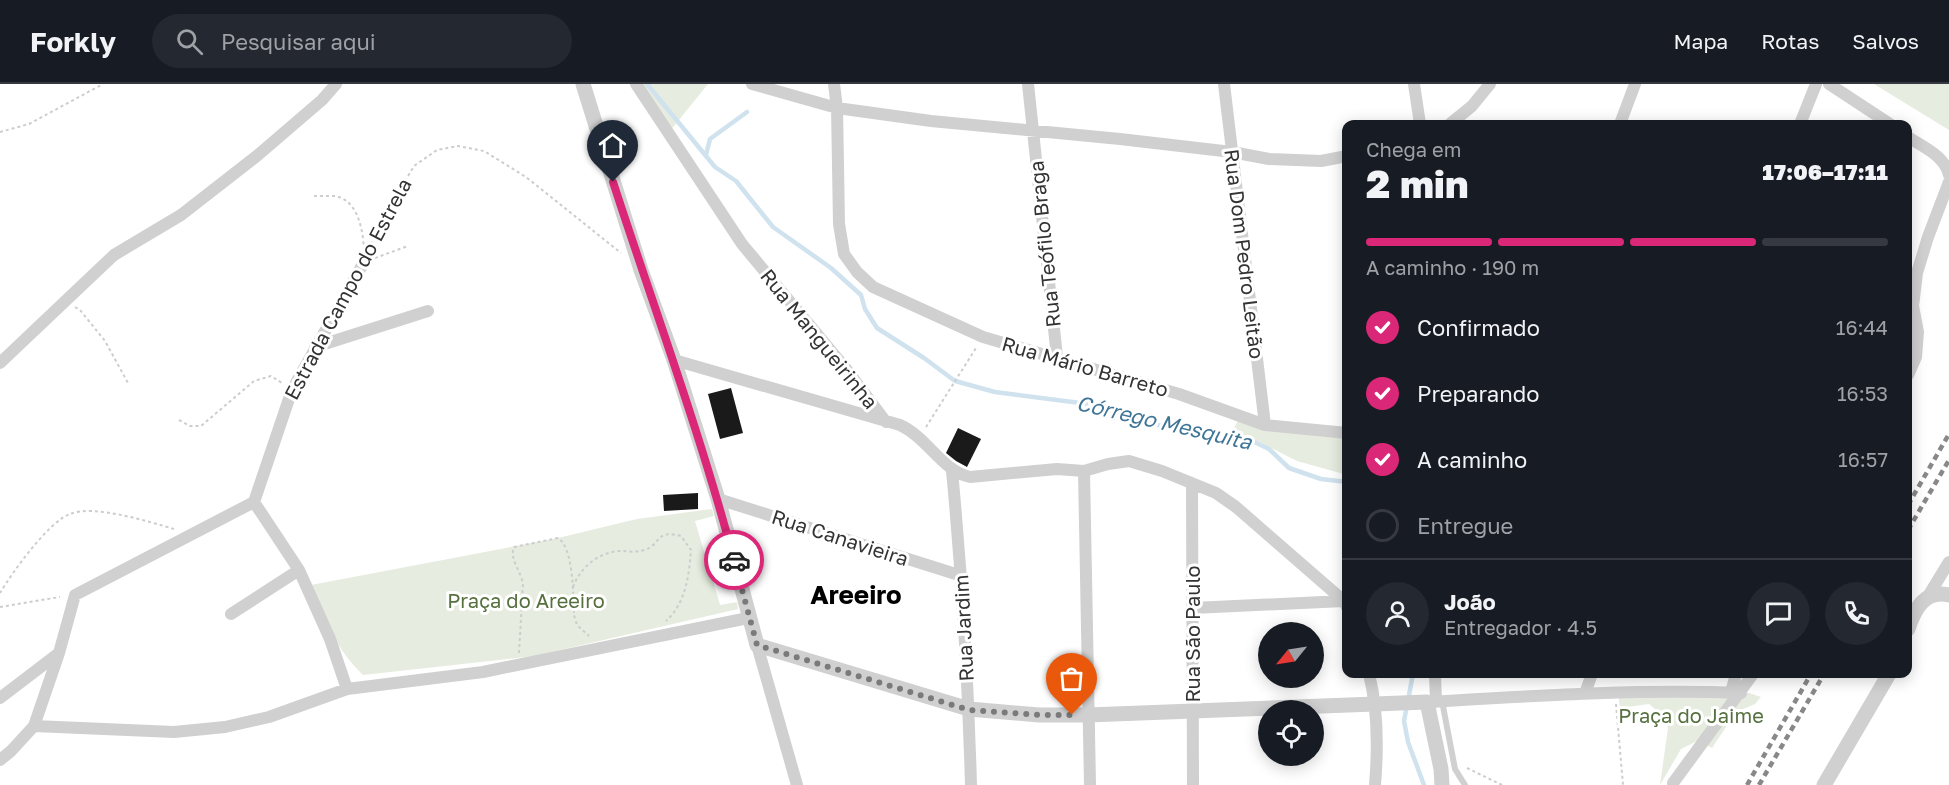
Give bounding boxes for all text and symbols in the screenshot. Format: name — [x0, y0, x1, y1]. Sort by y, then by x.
search box — [152, 14, 572, 68]
text: Forkly — [30, 25, 116, 58]
icon: search — [173, 25, 206, 58]
text: Pesquisar aqui — [221, 28, 376, 55]
text: Mapa — [1674, 28, 1728, 54]
text: Rotas — [1761, 28, 1819, 54]
text: Salvos — [1852, 28, 1919, 54]
pin — [587, 120, 638, 182]
icon: home — [596, 129, 629, 162]
text: Chega em — [1366, 137, 1461, 161]
street label: Rua Dom Pedro Leitão — [1220, 148, 1270, 360]
text: 17:06–17:11 — [1762, 158, 1888, 185]
street label: Rua Teófilo Braga — [1023, 160, 1065, 329]
text: 2 min — [1366, 160, 1469, 207]
street label: Estrada Campo do Estrela — [278, 174, 416, 403]
text: A caminho · 190 m — [1366, 255, 1539, 279]
street label: Rua Mangueirinha — [756, 264, 883, 413]
icon: check — [1366, 311, 1399, 344]
text: Confirmado — [1417, 314, 1540, 341]
text: 16:44 — [1836, 315, 1888, 339]
street label: Rua Mário Barreto — [999, 331, 1171, 401]
icon: check — [1366, 377, 1399, 410]
text: Preparando — [1417, 380, 1540, 407]
text: 16:53 — [1837, 381, 1888, 405]
water label: Córrego Mesquita — [1074, 389, 1255, 455]
icon: check — [1366, 443, 1399, 476]
text: A caminho — [1417, 446, 1527, 473]
text: 16:57 — [1838, 447, 1888, 471]
street label: Rua Canavieira — [769, 504, 912, 570]
text: Entregue — [1417, 512, 1513, 539]
courier — [704, 530, 764, 590]
icon: car — [718, 544, 751, 577]
street label: Rua São Paulo — [1180, 565, 1204, 703]
street label: Rua Jardim — [948, 574, 978, 682]
district label: Areeiro — [810, 579, 902, 610]
button: person — [1366, 582, 1429, 645]
button: chat — [1747, 582, 1810, 645]
button: phone — [1825, 582, 1888, 645]
park label: Praça do Areeiro — [447, 588, 605, 612]
text: João — [1444, 588, 1496, 615]
text: Entregador · 4.5 — [1444, 615, 1597, 639]
north arrow — [1258, 622, 1324, 688]
map controls — [1258, 622, 1324, 766]
pin — [1046, 653, 1097, 715]
icon: bag — [1055, 662, 1088, 695]
button: locate — [1258, 700, 1324, 766]
park label: Praça do Jaime — [1618, 703, 1764, 727]

